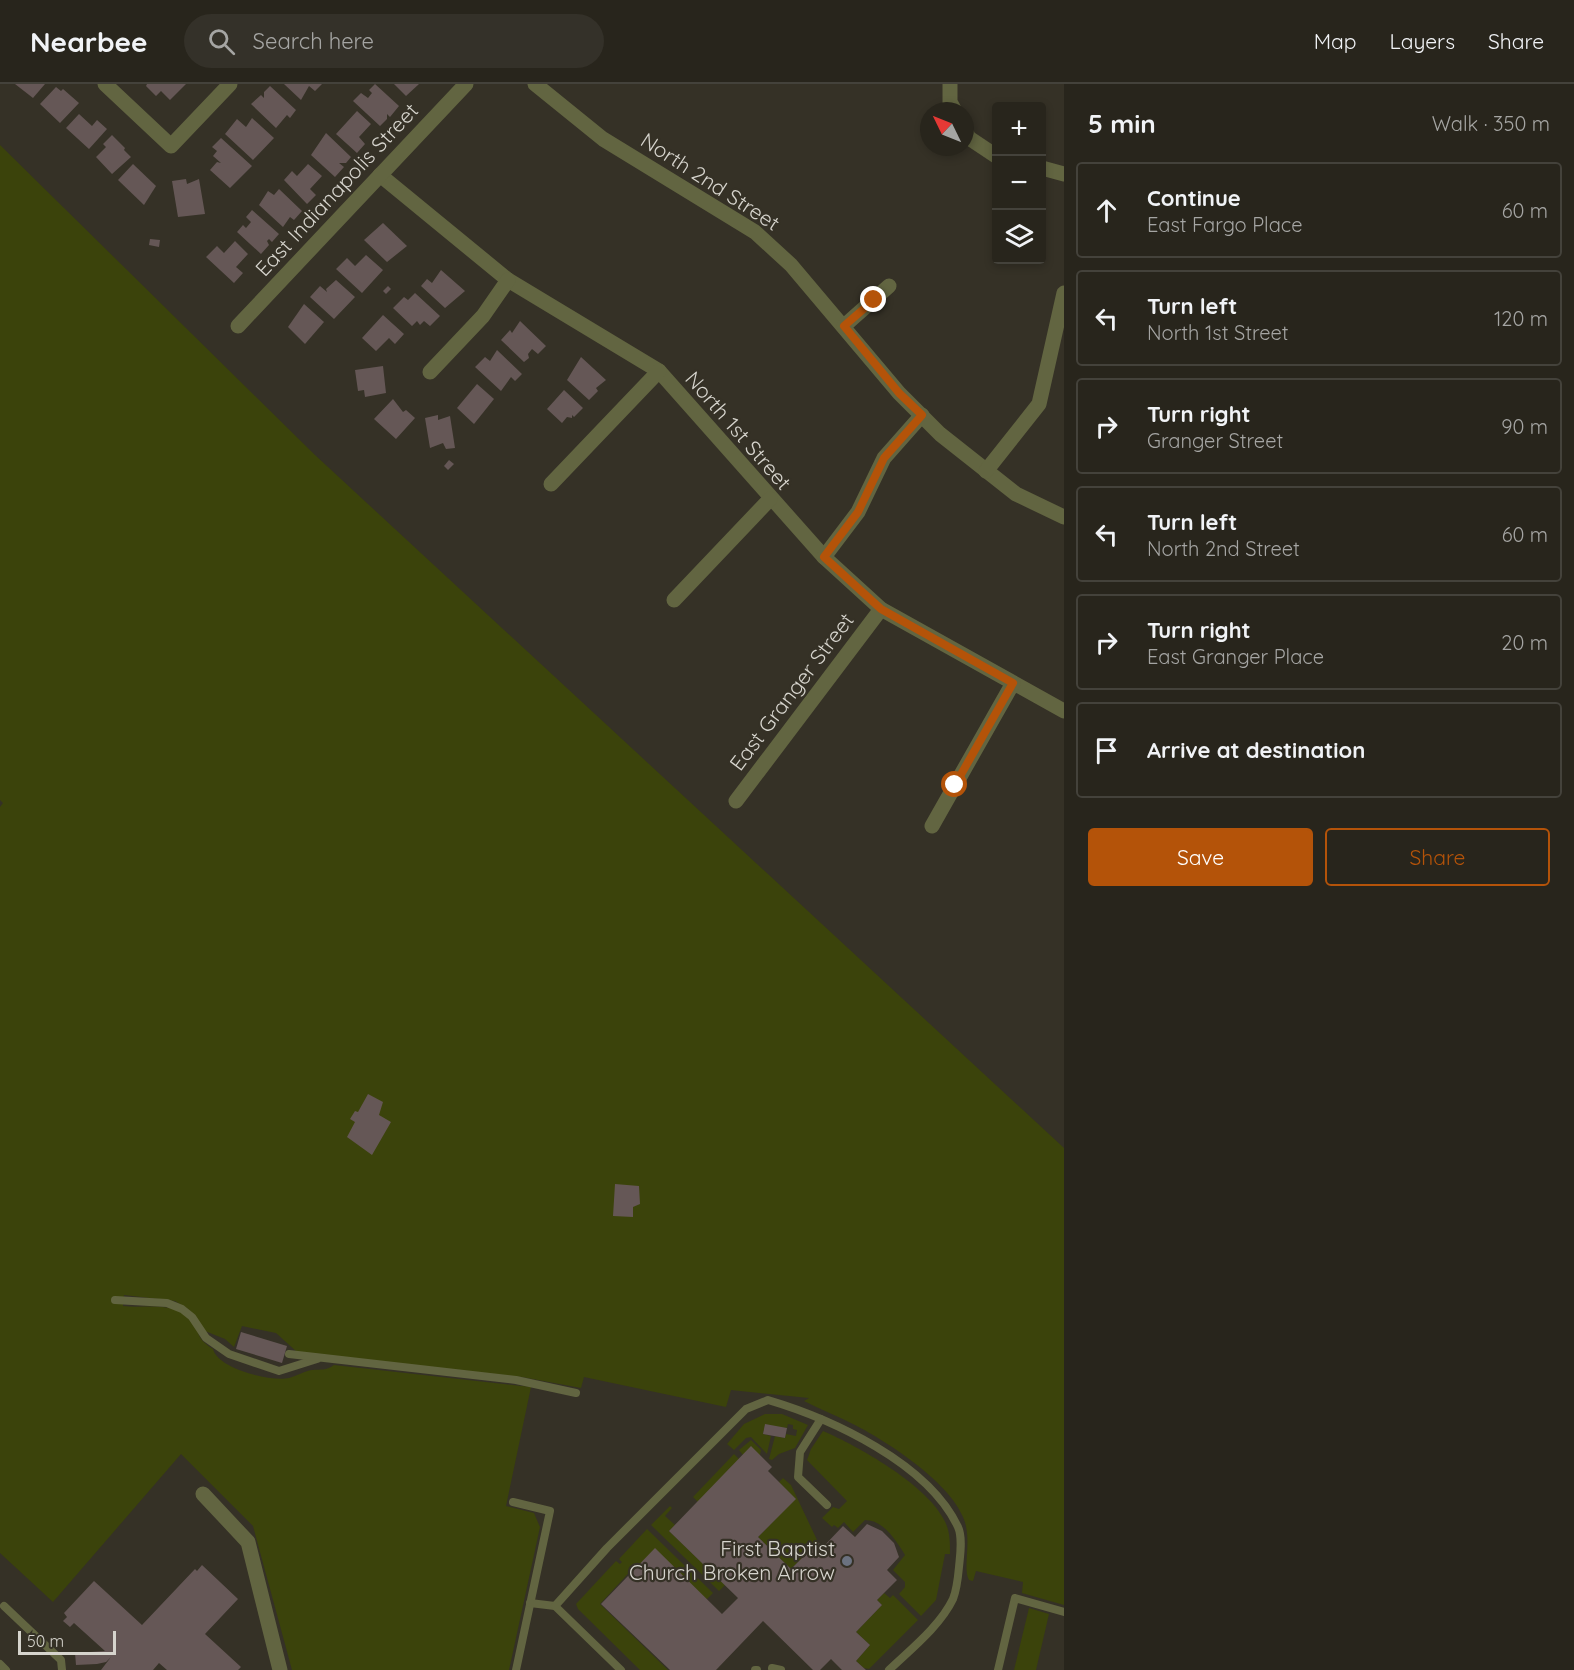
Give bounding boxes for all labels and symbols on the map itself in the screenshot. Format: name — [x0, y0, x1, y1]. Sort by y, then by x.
street label: East Indianapolis Street — [249, 97, 423, 281]
north arrow — [920, 102, 974, 156]
street label: North 2nd Street — [636, 127, 785, 236]
route end — [860, 286, 886, 312]
street label: North 1st Street — [680, 366, 797, 495]
street label: East Granger Street — [724, 608, 859, 775]
route start — [941, 771, 967, 797]
place label: First Baptist Church Broken Arrow — [629, 1535, 835, 1585]
marker: First Baptist Church Broken Arrow — [840, 1554, 854, 1568]
scale bar — [18, 1628, 116, 1656]

